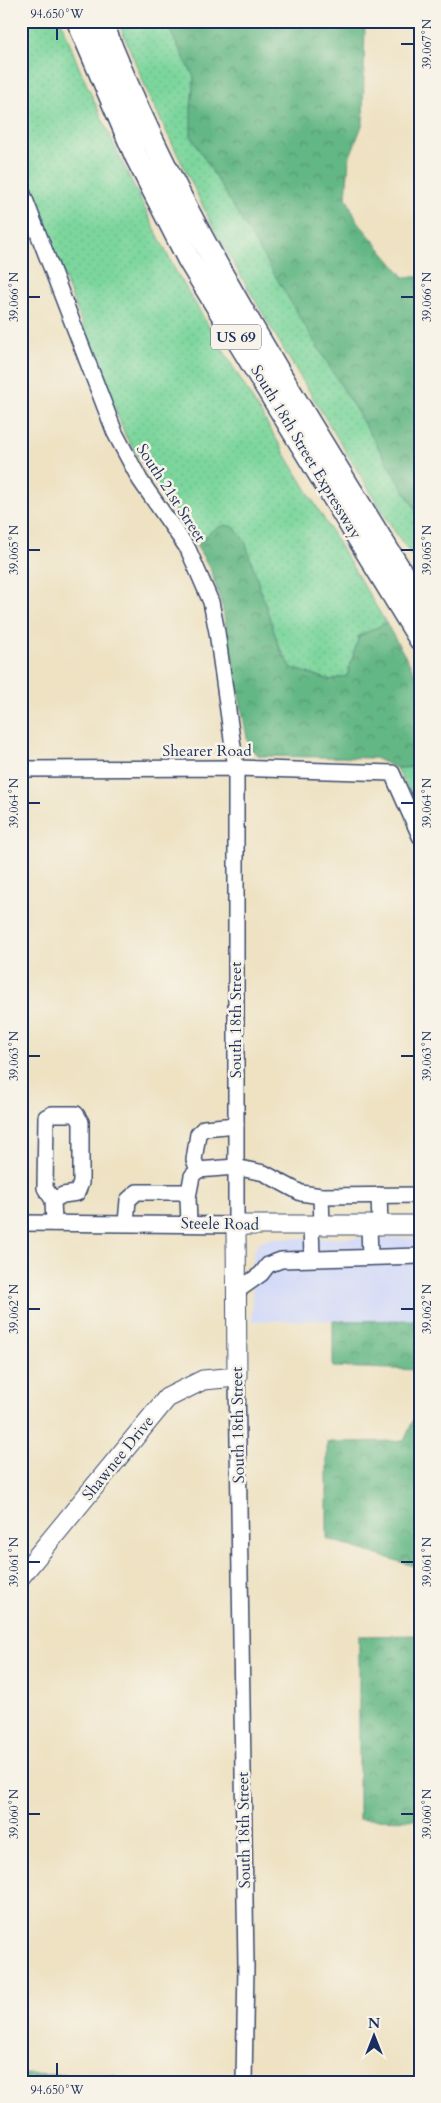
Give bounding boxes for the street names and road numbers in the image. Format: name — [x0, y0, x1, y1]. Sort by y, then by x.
road number: US 69 — [211, 324, 261, 350]
street label: South 18th Street Expressway — [245, 361, 367, 544]
street label: South 21st Street — [131, 440, 211, 546]
street label: Shearer Road — [162, 740, 252, 762]
street label: South 18th Street — [225, 962, 247, 1078]
street label: Steele Road — [181, 1212, 260, 1236]
street label: South 18th Street — [226, 1367, 250, 1483]
street label: Shawnee Drive — [77, 1411, 159, 1505]
street label: South 18th Street — [232, 1772, 256, 1888]

